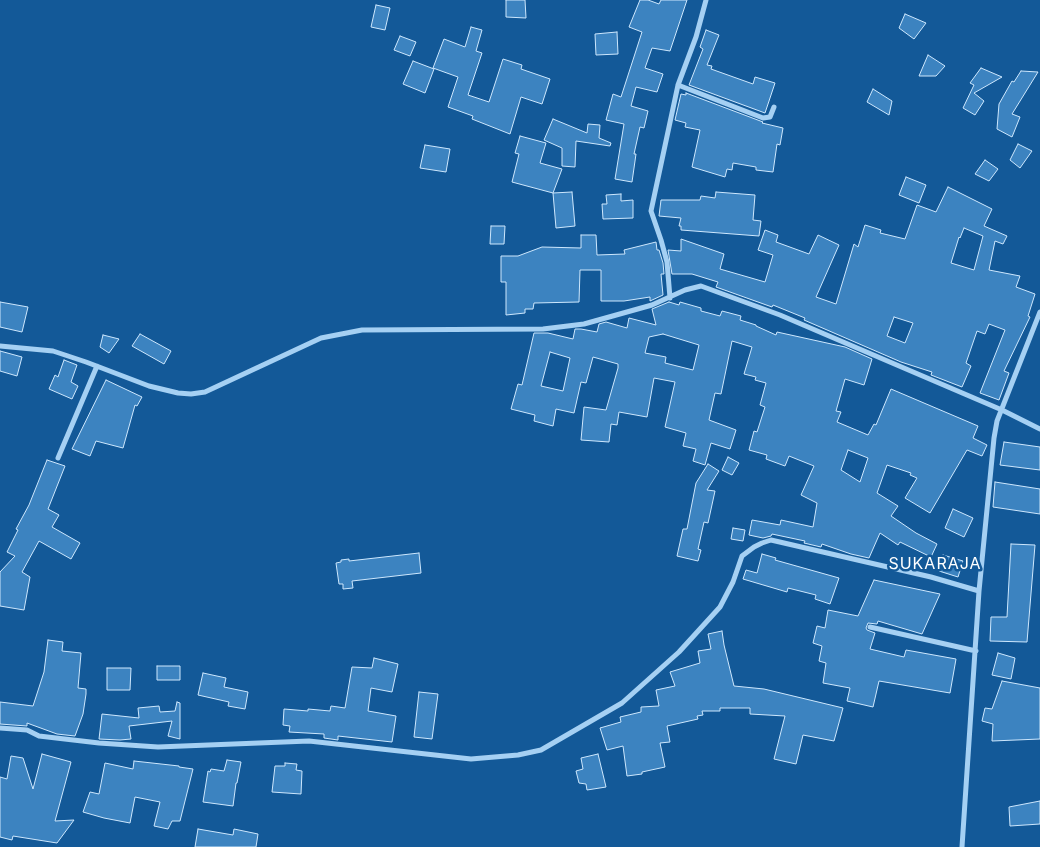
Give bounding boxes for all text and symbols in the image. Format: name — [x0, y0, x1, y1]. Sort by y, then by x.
district label: SUKARAJA — [887, 554, 983, 574]

